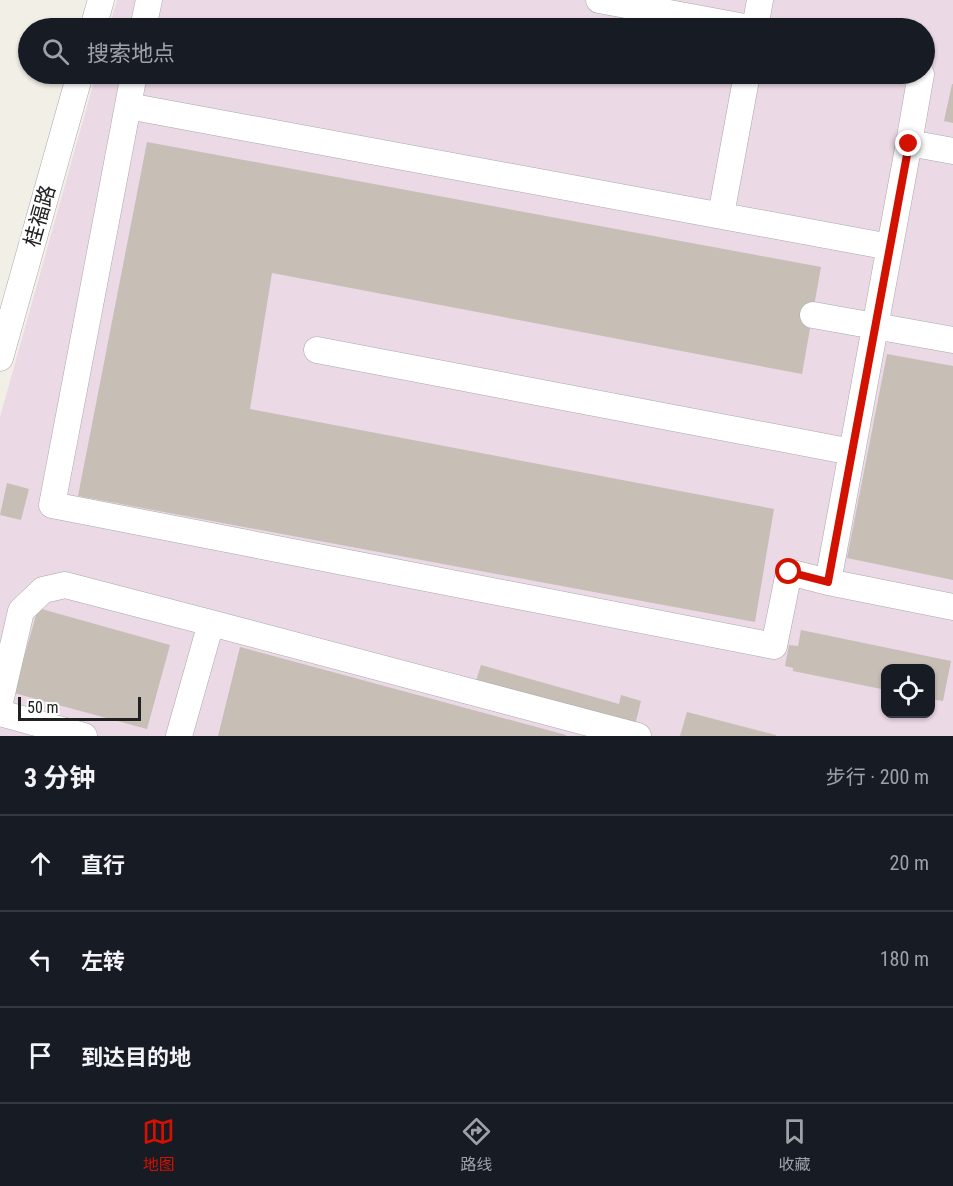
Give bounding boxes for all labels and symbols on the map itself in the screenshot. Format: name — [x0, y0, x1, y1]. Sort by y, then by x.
route end — [895, 130, 921, 156]
street label: 桂福路 — [20, 182, 60, 250]
route start — [775, 558, 801, 584]
scale bar — [18, 694, 141, 722]

